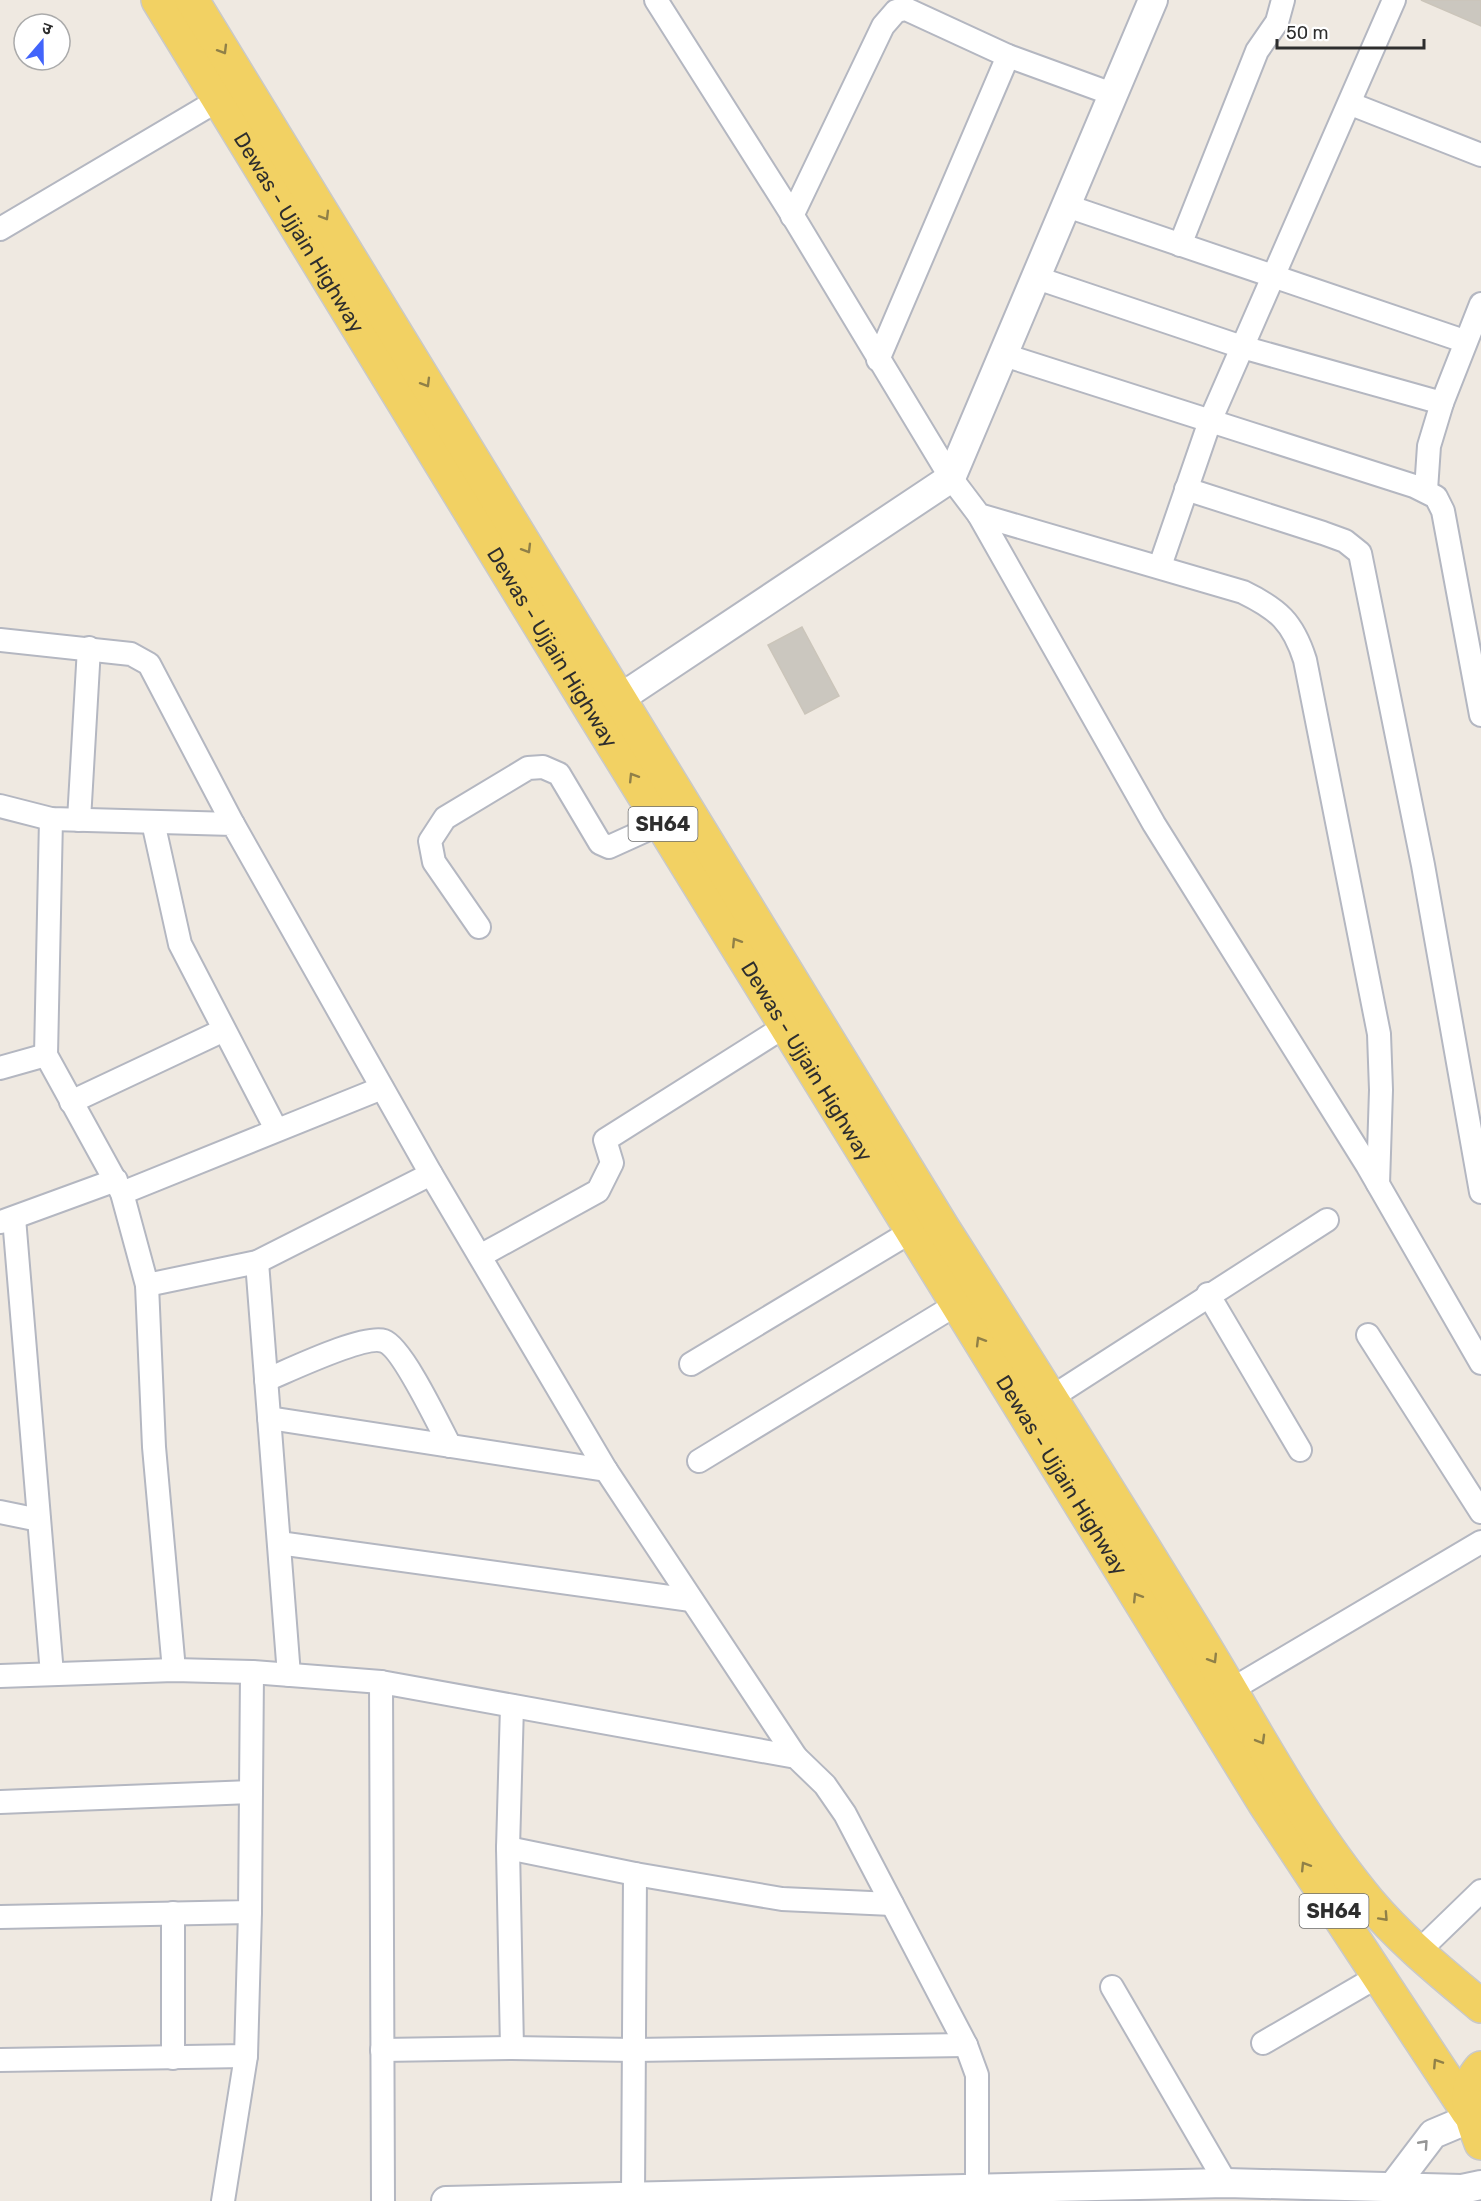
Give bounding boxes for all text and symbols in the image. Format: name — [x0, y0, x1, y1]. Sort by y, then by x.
north arrow — [12, 12, 72, 72]
scale bar — [1277, 12, 1424, 50]
text: उ — [39, 18, 55, 39]
text: 50 m — [1286, 22, 1329, 44]
one-way arrow — [215, 44, 227, 54]
street label: Dewas - Ujjain Highway — [229, 127, 371, 337]
one-way arrow — [317, 210, 329, 220]
one-way arrow — [418, 377, 430, 387]
street label: Dewas - Ujjain Highway — [482, 542, 624, 752]
one-way arrow — [520, 543, 531, 554]
one-way arrow — [628, 773, 640, 783]
road number: SH64 — [628, 807, 698, 841]
one-way arrow — [731, 938, 743, 948]
street label: Dewas - Ujjain Highway — [736, 956, 879, 1166]
one-way arrow — [977, 1337, 988, 1348]
street label: Dewas - Ujjain Highway — [991, 1370, 1133, 1580]
one-way arrow — [1133, 1593, 1145, 1603]
one-way arrow — [1205, 1653, 1217, 1663]
one-way arrow — [1254, 1734, 1265, 1744]
one-way arrow — [1300, 1862, 1312, 1872]
road number: SH64 — [1300, 1894, 1368, 1928]
one-way arrow — [1376, 1910, 1387, 1921]
one-way arrow — [1432, 2059, 1444, 2069]
one-way arrow — [1417, 2140, 1428, 2151]

